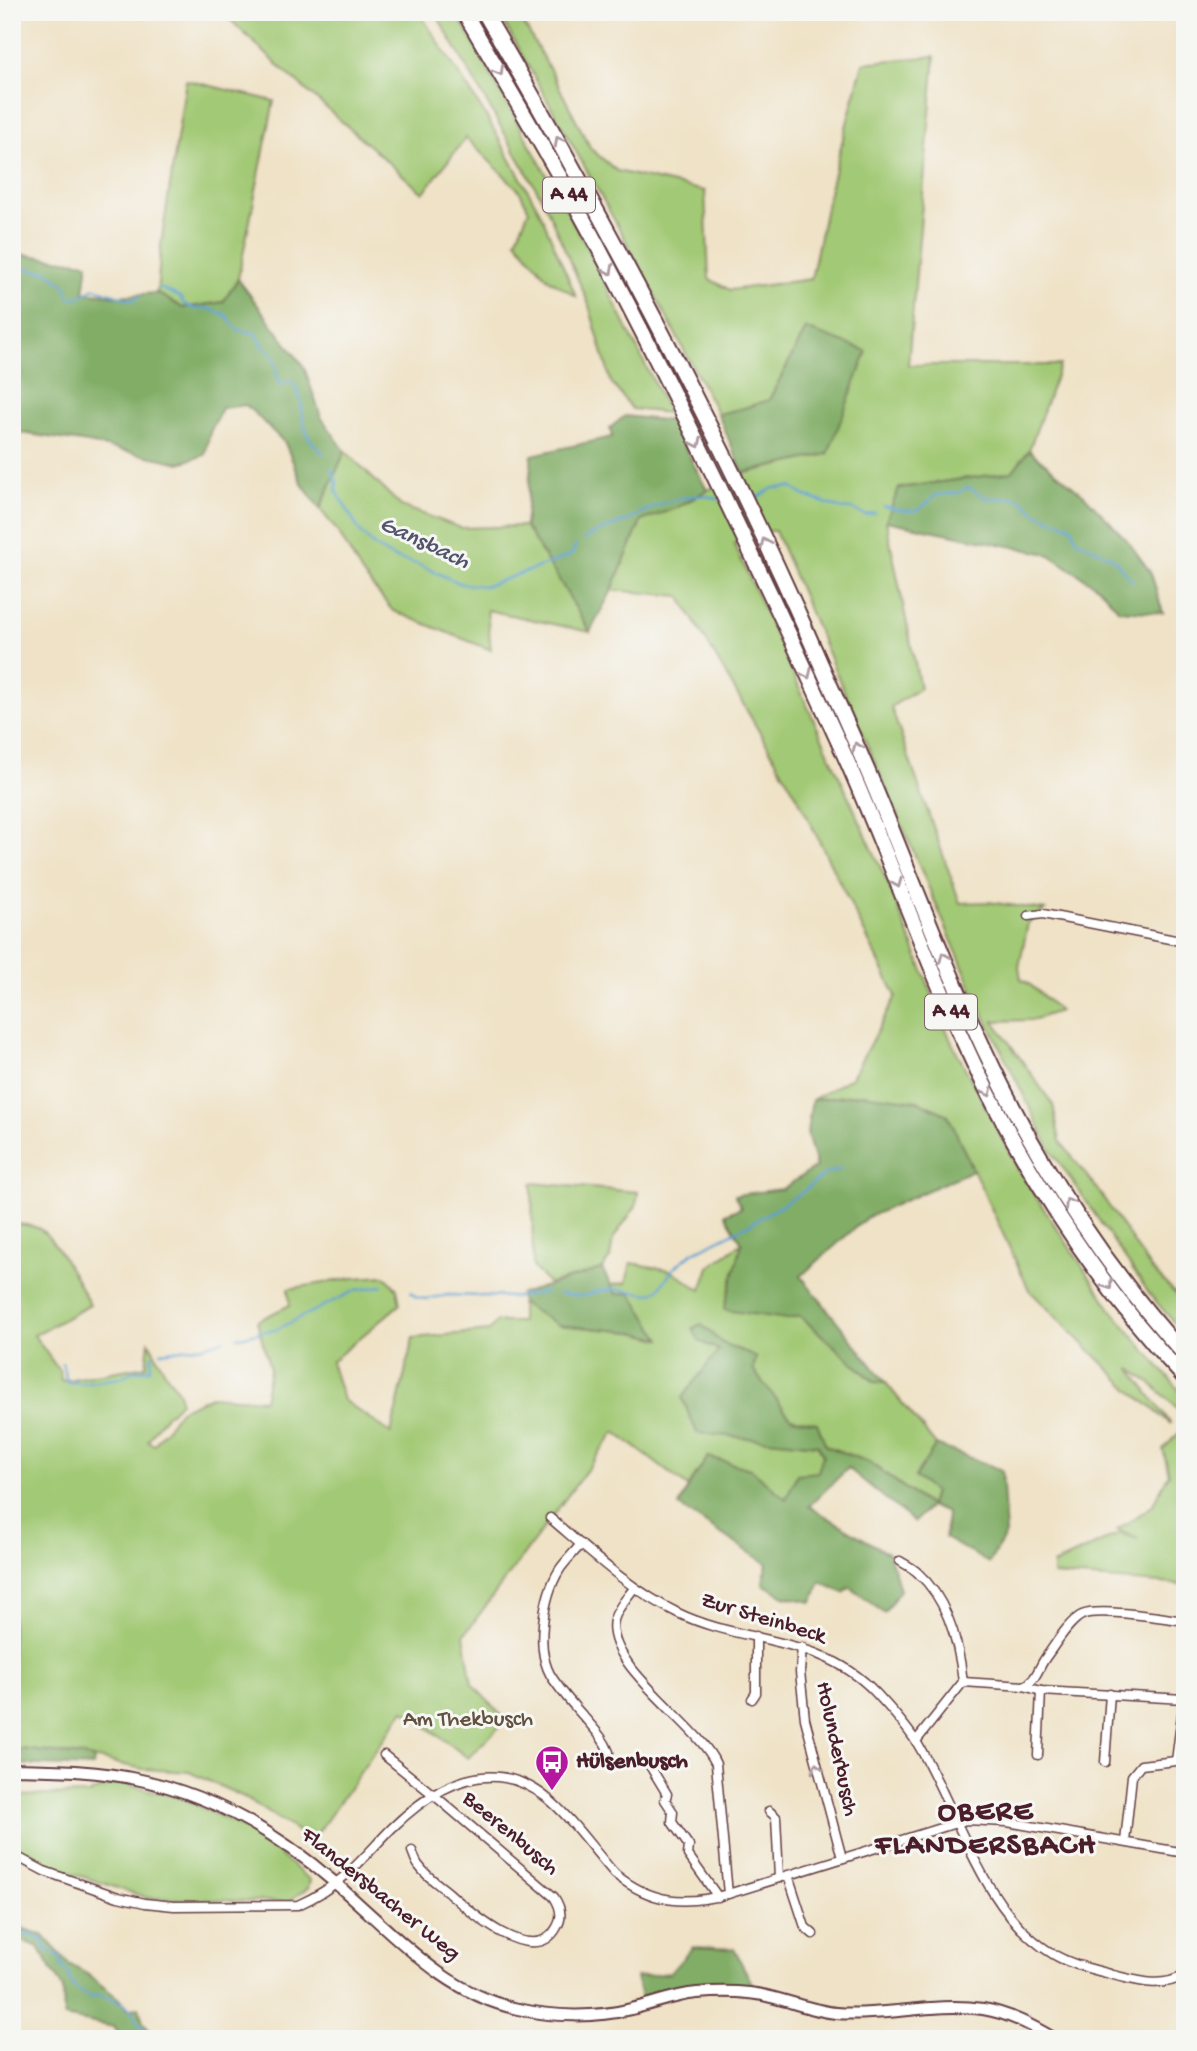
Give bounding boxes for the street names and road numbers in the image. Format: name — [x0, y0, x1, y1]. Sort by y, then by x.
road number: A 44 — [543, 178, 595, 212]
road number: A 44 — [925, 995, 977, 1030]
street label: Zur Steinbeck — [697, 1587, 831, 1652]
street label: Holunderbusch — [809, 1679, 863, 1819]
street label: Beerenbusch — [455, 1785, 564, 1882]
street label: Flandersbacher Weg — [294, 1822, 465, 1968]

